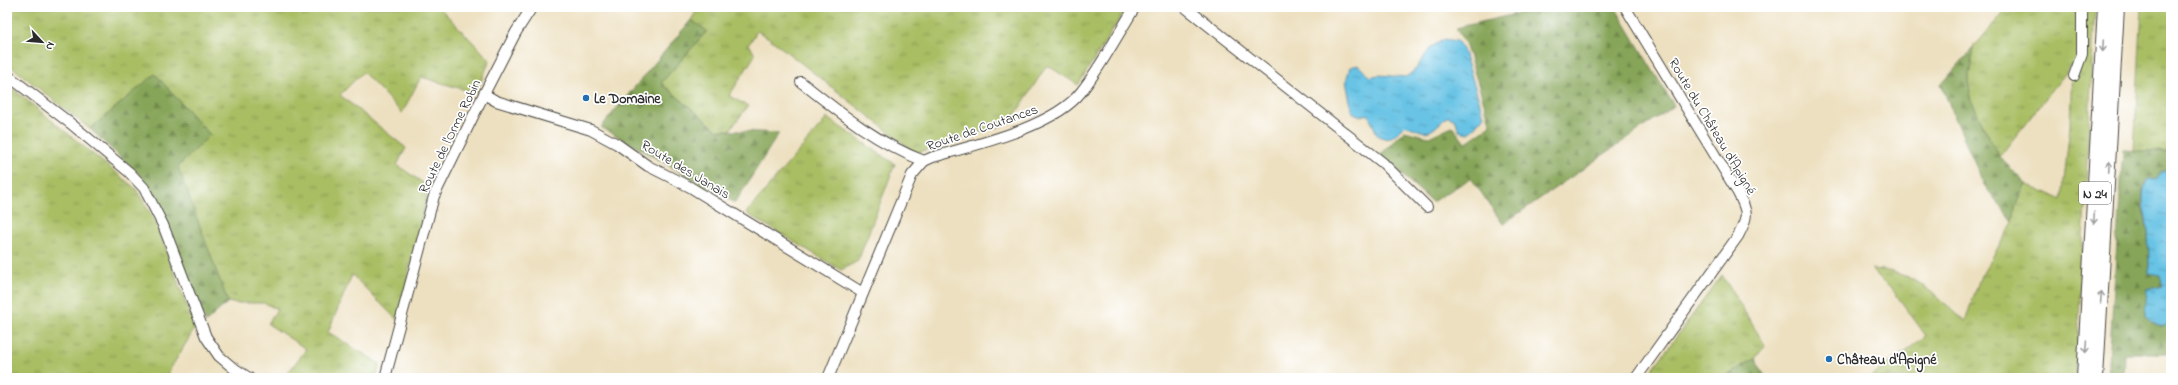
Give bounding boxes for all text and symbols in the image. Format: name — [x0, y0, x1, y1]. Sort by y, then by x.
north arrow — [22, 22, 62, 62]
text: N — [41, 39, 59, 53]
one-way arrow — [2100, 39, 2107, 52]
street label: Route du Château d'Apigné — [1662, 54, 1761, 200]
street label: Route de l'Orme Robin — [414, 76, 487, 197]
place label: Le Domaine — [594, 89, 661, 110]
marker: Le Domaine — [581, 93, 591, 103]
street label: Route de Coutances — [924, 99, 1041, 157]
street label: Route des Janais — [637, 135, 734, 205]
one-way arrow — [2105, 161, 2112, 174]
road number: N 24 — [2079, 182, 2111, 204]
one-way arrow — [2090, 211, 2097, 224]
one-way arrow — [2097, 291, 2105, 304]
one-way arrow — [2082, 340, 2089, 353]
place label: Château d'Apigné — [1837, 350, 1937, 373]
marker: Château d'Apigné — [1824, 354, 1834, 364]

